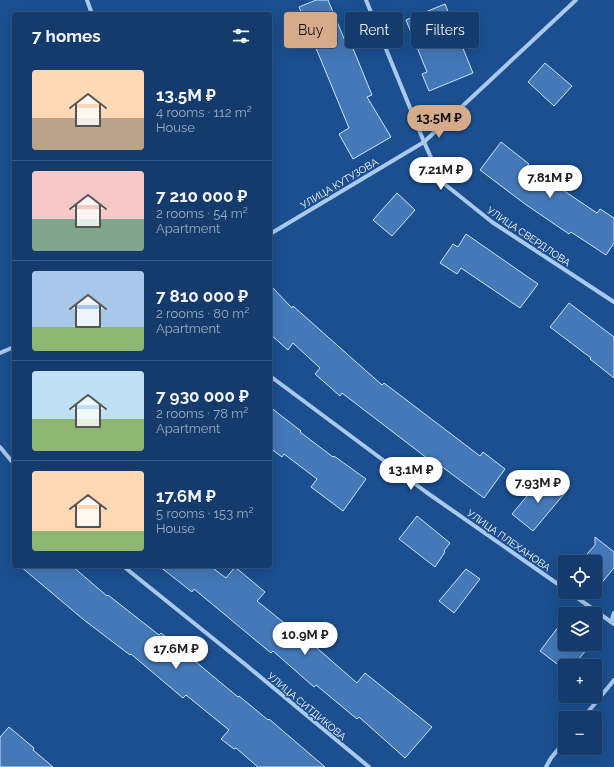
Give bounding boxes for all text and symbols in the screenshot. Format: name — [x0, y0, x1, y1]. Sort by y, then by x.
chip: Buy — [284, 12, 337, 48]
chip: Rent — [345, 12, 403, 48]
chip: Filters — [411, 12, 479, 48]
icon: filters — [230, 25, 252, 47]
text: 7 homes — [32, 26, 101, 46]
text: 13.5M ₽ — [156, 85, 216, 105]
icon: home — [64, 86, 112, 134]
text: 4 rooms · 112 m² — [156, 105, 252, 120]
pin: 13.5M ₽ — [402, 105, 476, 139]
text: 13.5M ₽ — [416, 110, 462, 125]
text: House — [156, 120, 195, 135]
street label: УЛИЦА КУТУЗОВА — [299, 156, 380, 211]
pin: 7.21M ₽ — [404, 157, 478, 191]
text: 7.21M ₽ — [418, 162, 464, 177]
pin: 7.81M ₽ — [513, 165, 587, 199]
text: 7.81M ₽ — [527, 170, 573, 185]
text: 7 210 000 ₽ — [156, 186, 247, 206]
icon: home — [64, 187, 112, 235]
street label: УЛИЦА СВЕРДЛОВА — [485, 204, 573, 269]
text: 2 rooms · 54 m² — [156, 206, 248, 221]
text: Apartment — [156, 221, 220, 236]
text: 7 810 000 ₽ — [156, 286, 248, 306]
icon: home — [64, 287, 112, 335]
text: 2 rooms · 80 m² — [156, 306, 249, 321]
text: Apartment — [156, 321, 220, 336]
text: 7 930 000 ₽ — [156, 386, 249, 406]
icon: home — [64, 387, 112, 435]
text: 2 rooms · 78 m² — [156, 406, 248, 421]
text: Apartment — [156, 421, 220, 436]
pin: 13.1M ₽ — [374, 457, 448, 491]
text: 13.1M ₽ — [389, 462, 433, 477]
pin: 7.93M ₽ — [501, 470, 575, 504]
text: 7.93M ₽ — [515, 475, 561, 490]
text: 17.6M ₽ — [156, 486, 216, 506]
icon: home — [64, 487, 112, 535]
text: 5 rooms · 153 m² — [156, 506, 253, 521]
street label: УЛИЦА ПЛЕХАНОВА — [465, 507, 553, 573]
text: House — [156, 521, 195, 536]
map controls — [558, 555, 602, 755]
button: locate — [558, 555, 602, 599]
button: layers — [558, 607, 602, 651]
pin: 10.9M ₽ — [268, 622, 342, 656]
text: 10.9M ₽ — [282, 627, 328, 642]
pin: 17.6M ₽ — [139, 636, 213, 670]
text: 17.6M ₽ — [153, 641, 199, 656]
button: + — [558, 659, 602, 703]
street label: УЛИЦА СИТДИКОВА — [265, 670, 348, 743]
button: − — [558, 711, 602, 755]

